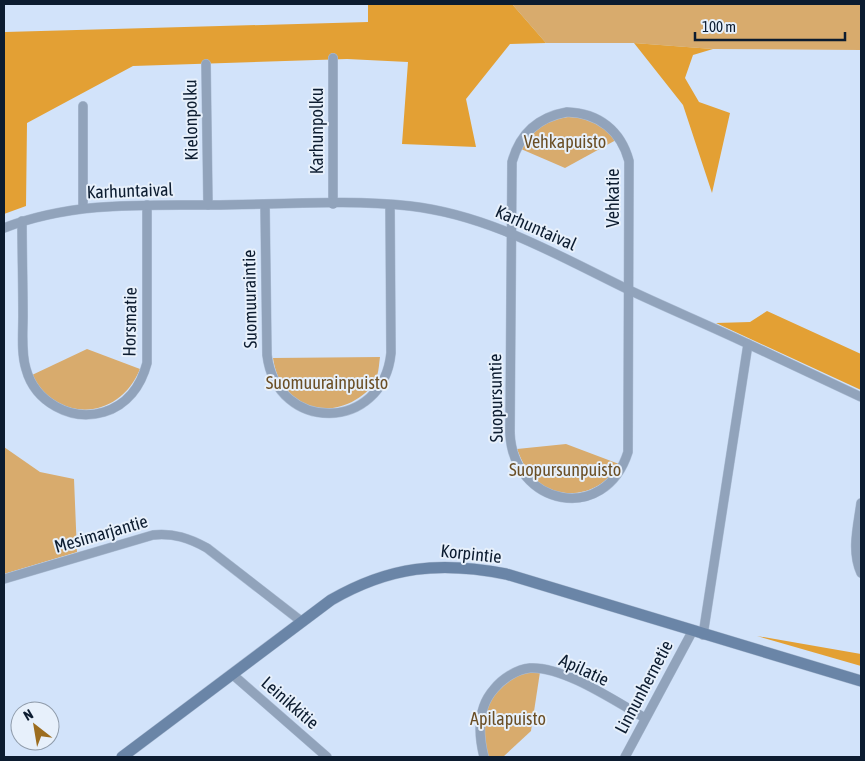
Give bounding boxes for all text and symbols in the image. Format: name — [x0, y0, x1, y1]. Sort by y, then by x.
scale bar — [695, 10, 845, 42]
text: 100 m — [702, 18, 736, 35]
street label: Kielonpolku — [179, 79, 202, 161]
street label: Karhunpolku — [306, 88, 327, 174]
park label: Vehkapuisto — [524, 131, 606, 152]
street label: Vehkatie — [602, 169, 623, 227]
street label: Karhuntaival — [86, 178, 174, 203]
street label: Karhuntaival — [492, 200, 580, 255]
street label: Suomuuraintie — [238, 249, 261, 349]
street label: Horsmatie — [118, 287, 141, 357]
street label: Suopursuntie — [484, 354, 507, 442]
park label: Suomuurainpuisto — [266, 372, 388, 393]
park label: Suopursunpuisto — [509, 459, 621, 480]
street label: Mesimarjantie — [52, 510, 150, 557]
street label: Korpintie — [440, 540, 503, 567]
street label: Linnunhernetie — [610, 637, 677, 737]
street label: Apilatie — [556, 649, 612, 690]
street label: Leinikkitie — [257, 672, 323, 733]
north arrow — [10, 701, 60, 751]
text: N — [21, 706, 36, 724]
park label: Apilapuisto — [470, 708, 546, 729]

